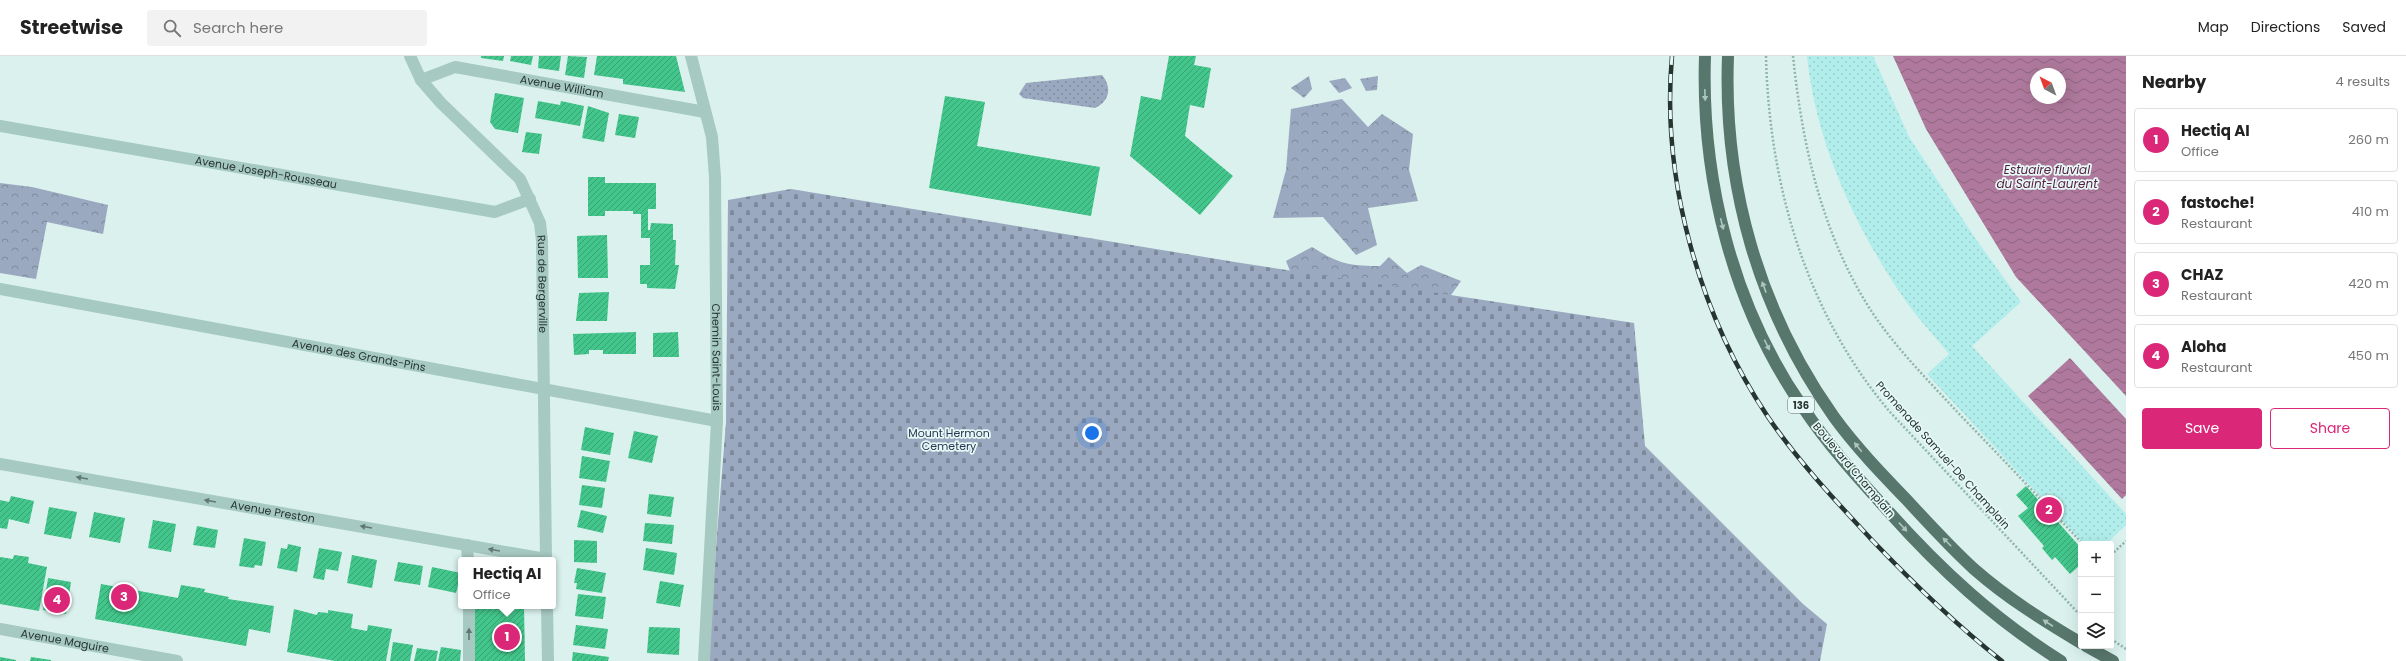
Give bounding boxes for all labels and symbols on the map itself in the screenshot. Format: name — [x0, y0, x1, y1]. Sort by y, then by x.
north arrow — [2030, 68, 2066, 104]
street label: Avenue William — [519, 71, 605, 102]
one-way arrow — [1702, 89, 1708, 102]
street label: Avenue Joseph-Rousseau — [194, 152, 338, 192]
water label: Estuaire fluvial du Saint-Laurent — [1996, 161, 2098, 192]
one-way arrow — [1719, 217, 1725, 230]
street label: Rue de Bergerville — [533, 234, 551, 333]
one-way arrow — [1760, 281, 1766, 293]
street label: Chemin Saint-Louis — [708, 303, 725, 411]
street label: Avenue des Grands-Pins — [291, 335, 427, 375]
one-way arrow — [1764, 339, 1770, 351]
street label: Promenade Samuel-De Champlain — [1872, 377, 2014, 533]
road number: 136 — [1788, 397, 1814, 413]
street label: Boulevard Champlain — [1809, 419, 1899, 521]
your location — [1082, 423, 1102, 443]
park label: Mount Hermon Cemetery — [908, 425, 990, 454]
one-way arrow — [1854, 441, 1863, 452]
one-way arrow — [76, 475, 88, 481]
pin: 2 — [2036, 495, 2062, 525]
street label: Avenue Preston — [229, 496, 316, 527]
one-way arrow — [204, 497, 216, 503]
one-way arrow — [1898, 522, 1907, 532]
one-way arrow — [360, 524, 372, 530]
one-way arrow — [1942, 537, 1952, 547]
one-way arrow — [488, 546, 500, 552]
pin: 3 — [111, 582, 137, 612]
pin: 4 — [44, 585, 70, 615]
one-way arrow — [2043, 619, 2053, 627]
pin: 1 — [494, 622, 520, 652]
street label: Avenue Maguire — [20, 625, 110, 657]
one-way arrow — [466, 627, 472, 640]

